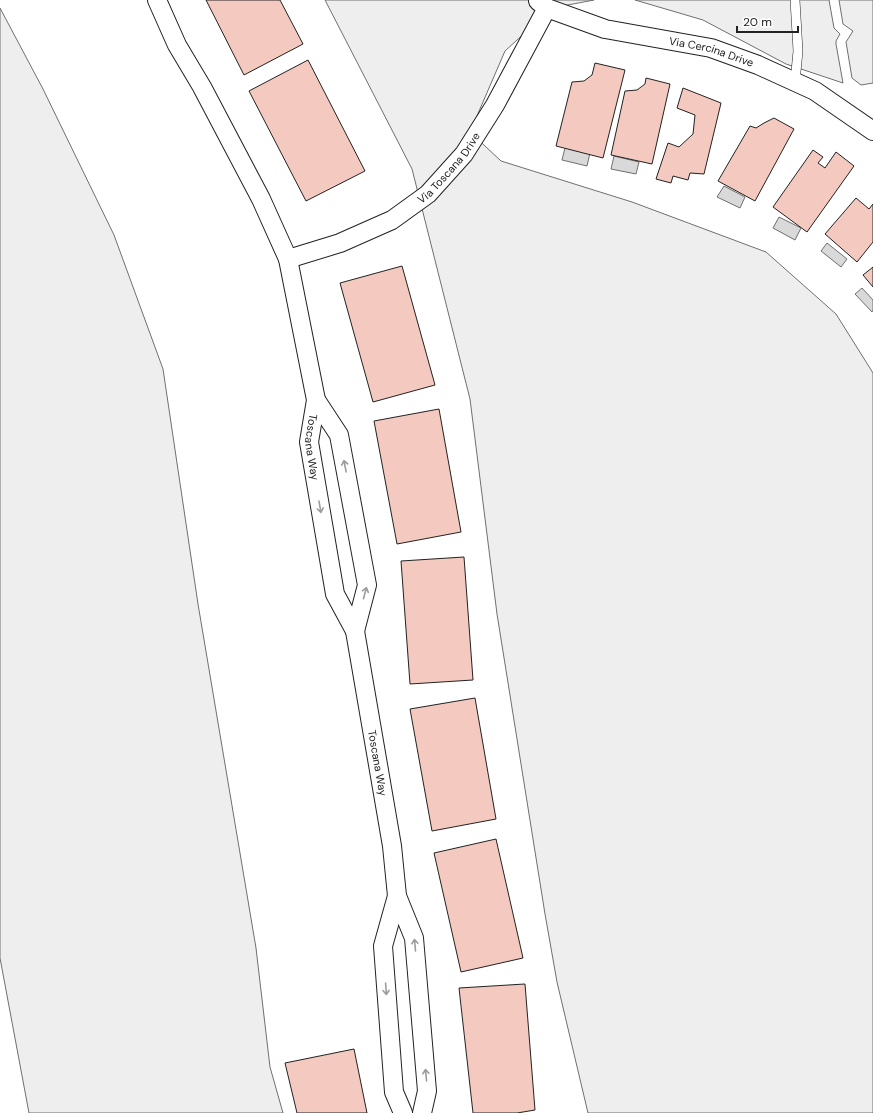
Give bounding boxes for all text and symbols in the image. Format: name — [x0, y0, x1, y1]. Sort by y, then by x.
scale bar — [737, 8, 798, 34]
text: 20 m — [743, 14, 772, 30]
street label: Via Cercina Drive — [668, 34, 756, 70]
street label: Via Toscana Drive — [415, 130, 483, 206]
street label: Toscana Way — [302, 413, 322, 481]
one-way arrow — [341, 460, 349, 473]
one-way arrow — [316, 500, 324, 513]
one-way arrow — [362, 587, 369, 600]
street label: Toscana Way — [365, 729, 390, 797]
one-way arrow — [411, 939, 418, 952]
one-way arrow — [383, 982, 390, 995]
one-way arrow — [422, 1069, 429, 1082]

